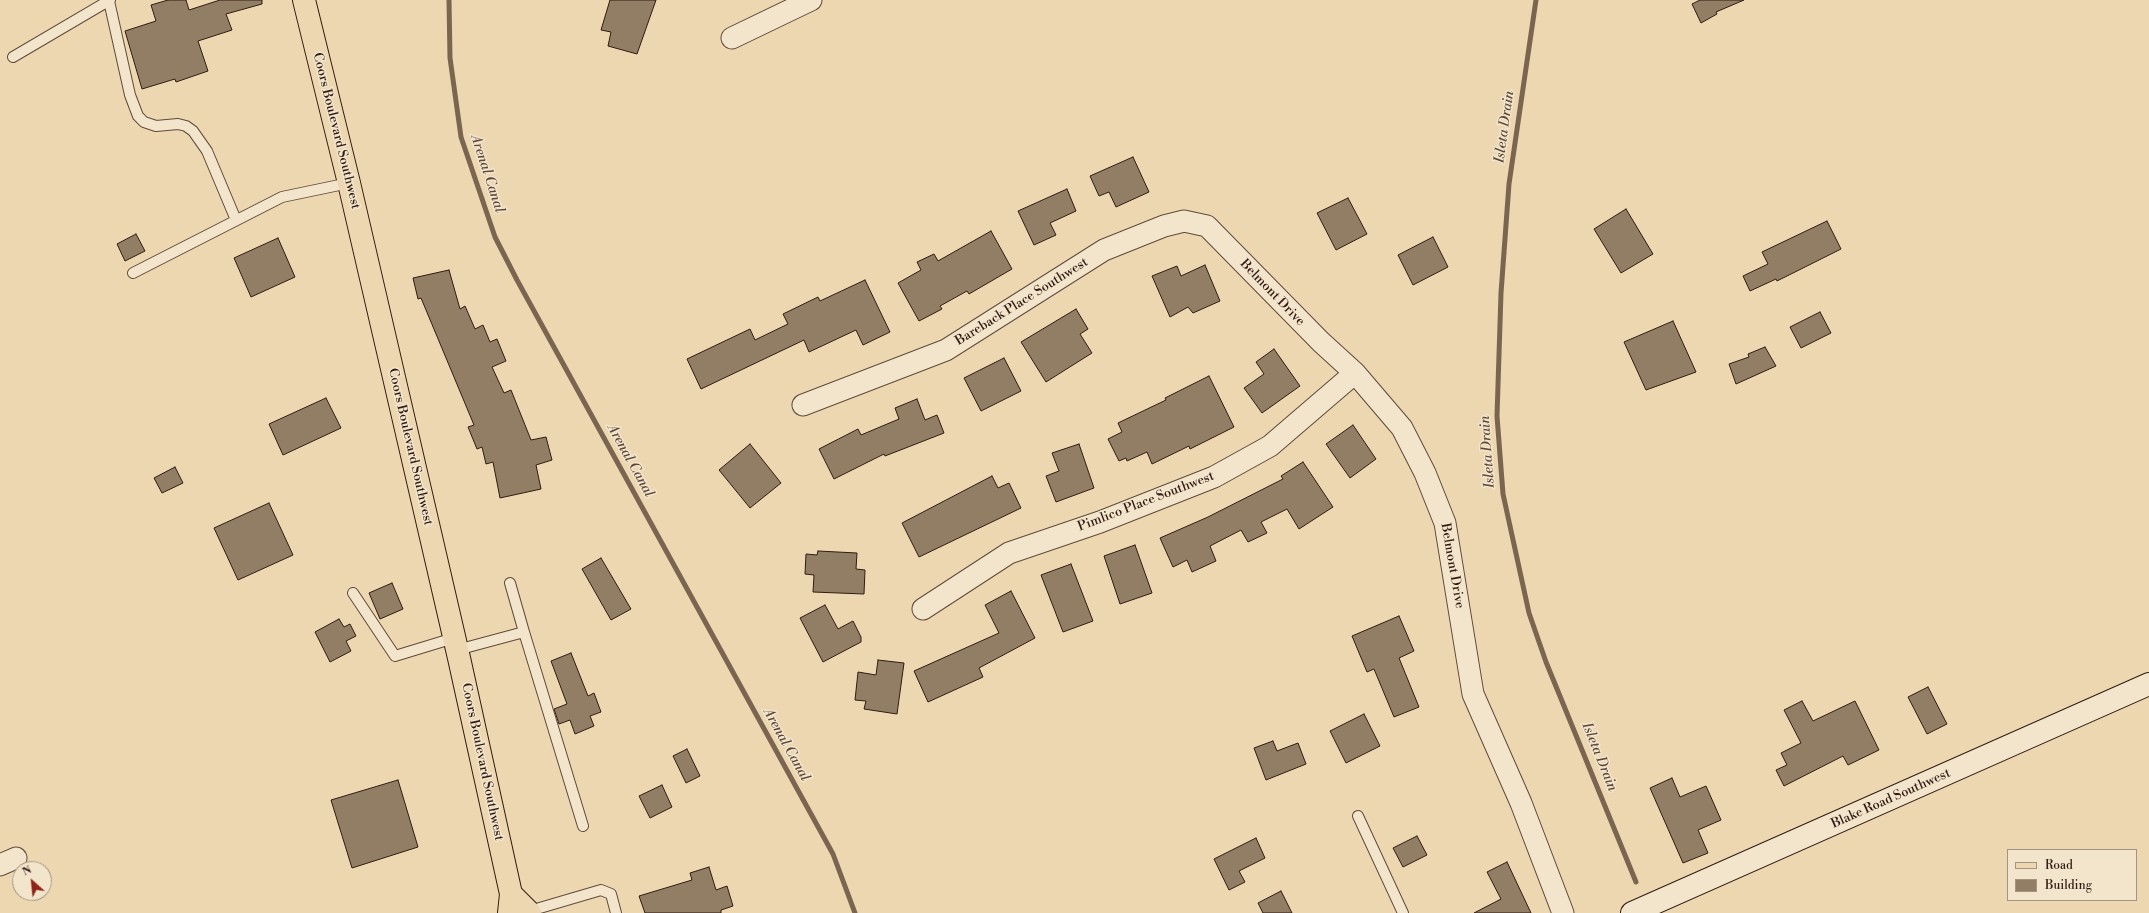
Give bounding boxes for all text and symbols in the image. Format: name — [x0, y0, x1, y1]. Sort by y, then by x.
street label: Coors Boulevard Southwest — [309, 51, 363, 211]
water label: Isleta Drain — [1492, 90, 1518, 164]
water label: Arenal Canal — [467, 133, 507, 215]
street label: Bareback Place Southwest — [953, 255, 1091, 349]
street label: Belmont Drive — [1236, 257, 1308, 329]
street label: Coors Boulevard Southwest — [384, 367, 436, 527]
water label: Isleta Drain — [1477, 415, 1499, 489]
water label: Arenal Canal — [603, 422, 657, 500]
street label: Pimlico Place Southwest — [1076, 469, 1216, 535]
street label: Belmont Drive — [1437, 522, 1467, 610]
street label: Coors Boulevard Southwest — [458, 682, 506, 842]
water label: Arenal Canal — [759, 706, 813, 784]
water label: Isleta Drain — [1578, 720, 1620, 794]
street label: Blake Road Southwest — [1829, 766, 1953, 832]
legend — [2007, 849, 2137, 901]
text: Road — [2045, 858, 2073, 873]
north arrow — [12, 861, 52, 901]
text: N — [20, 863, 34, 879]
text: Building — [2045, 878, 2092, 893]

